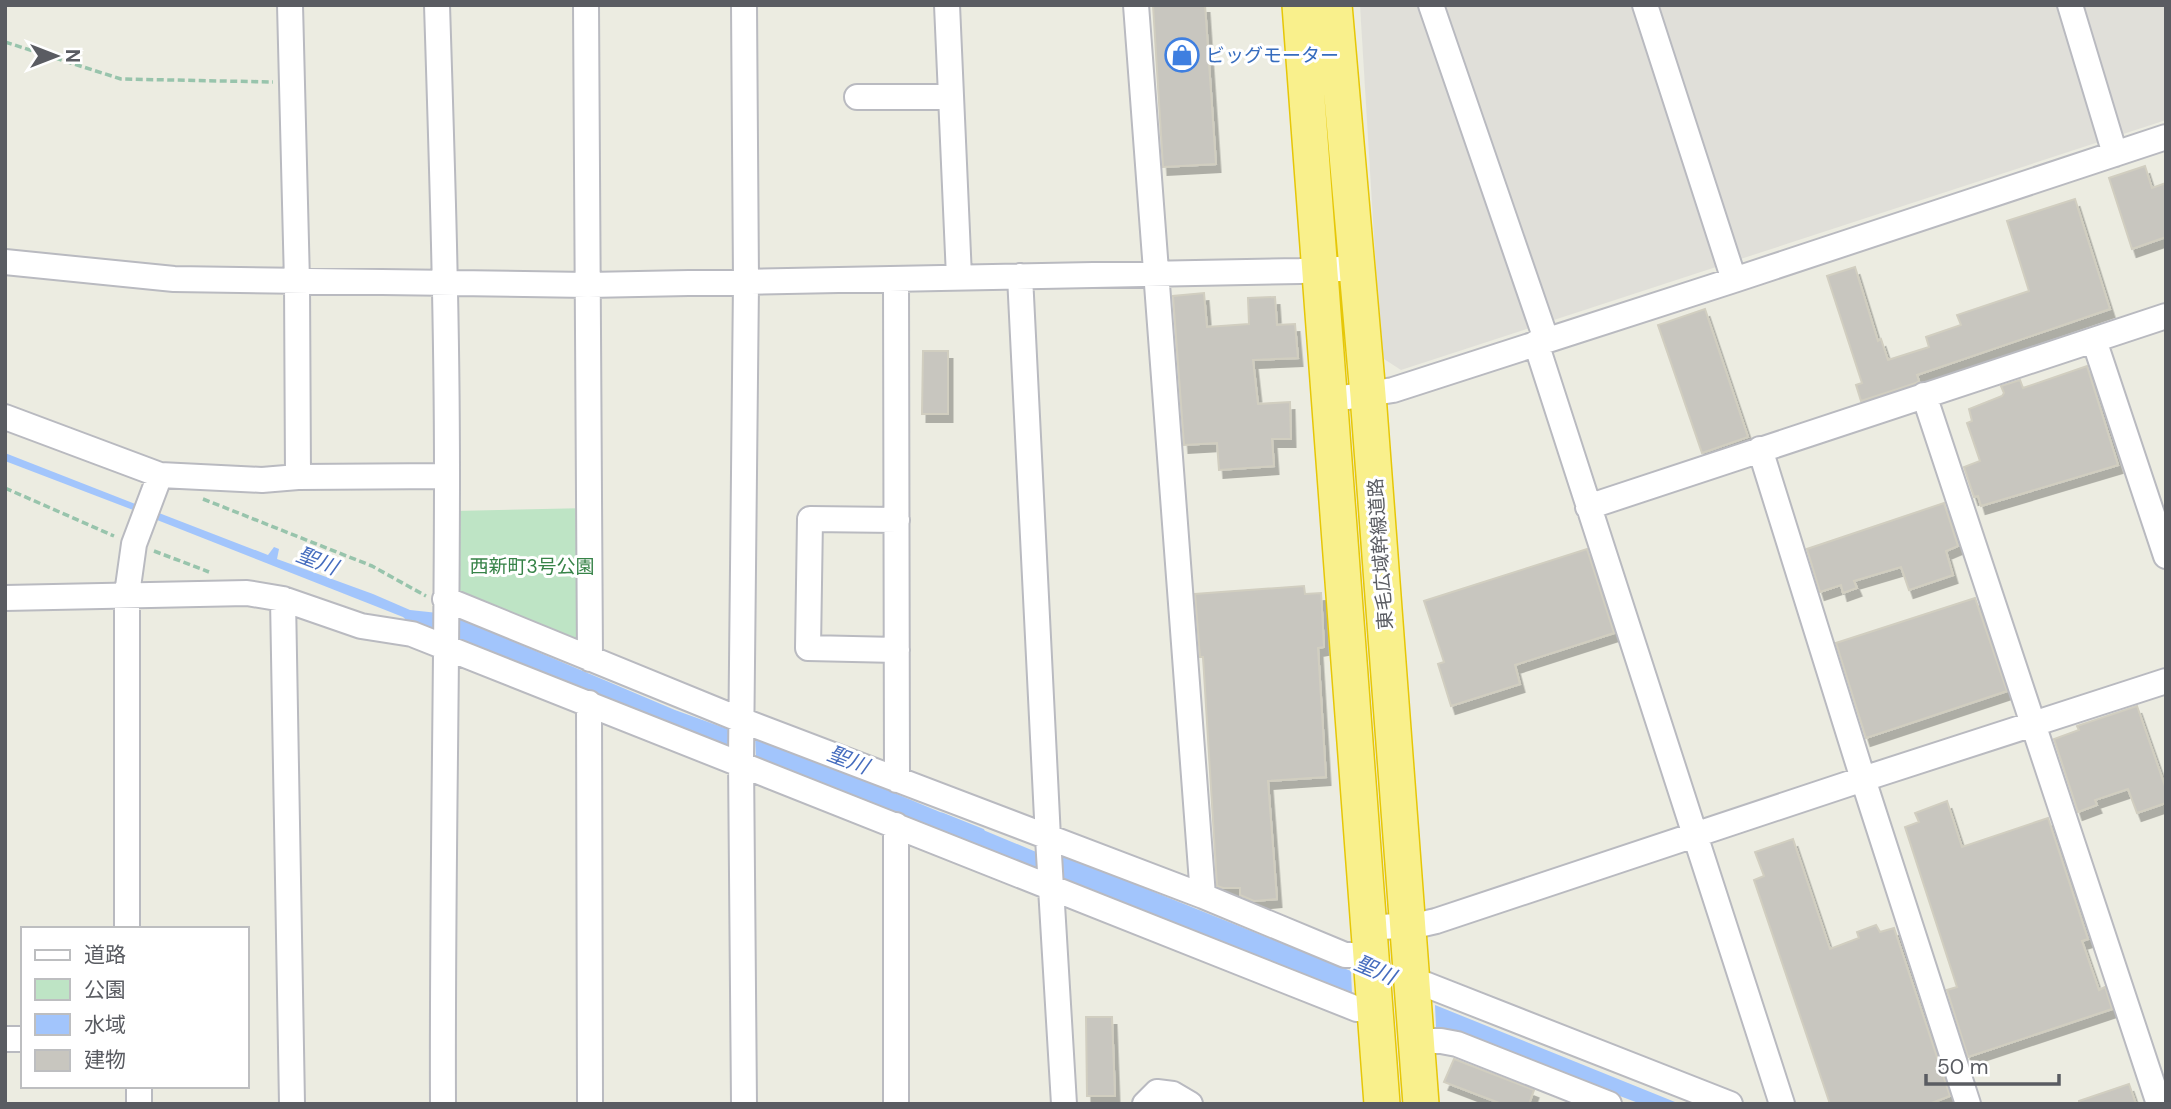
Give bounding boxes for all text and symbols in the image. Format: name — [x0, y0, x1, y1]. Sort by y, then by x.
north arrow — [21, 21, 91, 91]
shop icon: ビッグモーター — [1163, 36, 1201, 74]
place label: ビッグモーター — [1206, 43, 1339, 68]
text: N — [60, 49, 85, 63]
street label: 東毛広域幹線道路 — [1363, 477, 1398, 631]
water label: 聖川 — [292, 540, 343, 582]
park label: 西新町3号公園 — [469, 554, 595, 579]
water label: 聖川 — [823, 739, 874, 781]
legend — [21, 927, 248, 1088]
text: 道路 — [84, 941, 126, 969]
water label: 聖川 — [1350, 949, 1402, 992]
text: 公園 — [84, 976, 126, 1004]
text: 水域 — [84, 1011, 126, 1039]
scale bar — [1926, 1042, 2059, 1086]
text: 建物 — [84, 1046, 126, 1074]
text: 50 m — [1937, 1053, 1988, 1081]

